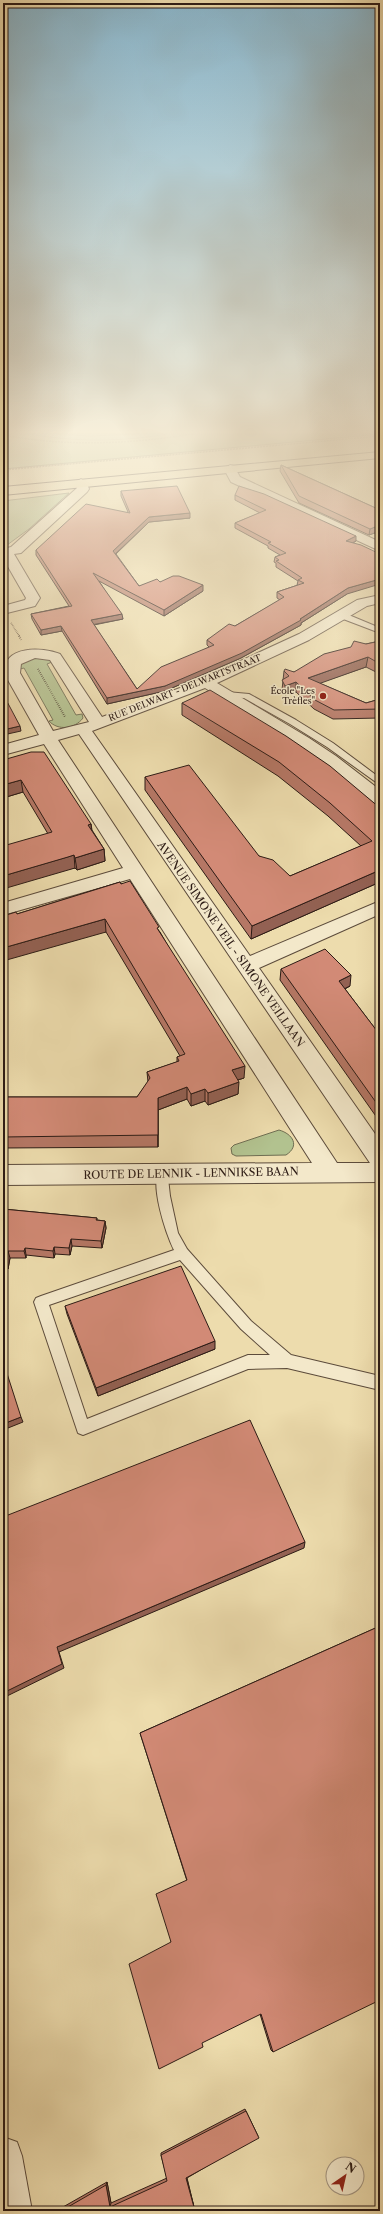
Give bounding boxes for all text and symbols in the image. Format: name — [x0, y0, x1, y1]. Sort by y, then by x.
street label: RUE DELWART - DELWARTSTRAAT — [107, 652, 263, 723]
place label: École "Les Trèfles" — [270, 685, 315, 706]
marker: École "Les Trèfles" — [318, 691, 328, 701]
street label: AVENUE SIMONE VEIL - SIMONE VEILLAAN — [154, 838, 308, 1049]
street label: ROUTE DE LENNIK - LENNIKSE BAAN — [83, 1164, 299, 1182]
north arrow — [325, 2156, 365, 2196]
text: N — [343, 2159, 359, 2176]

